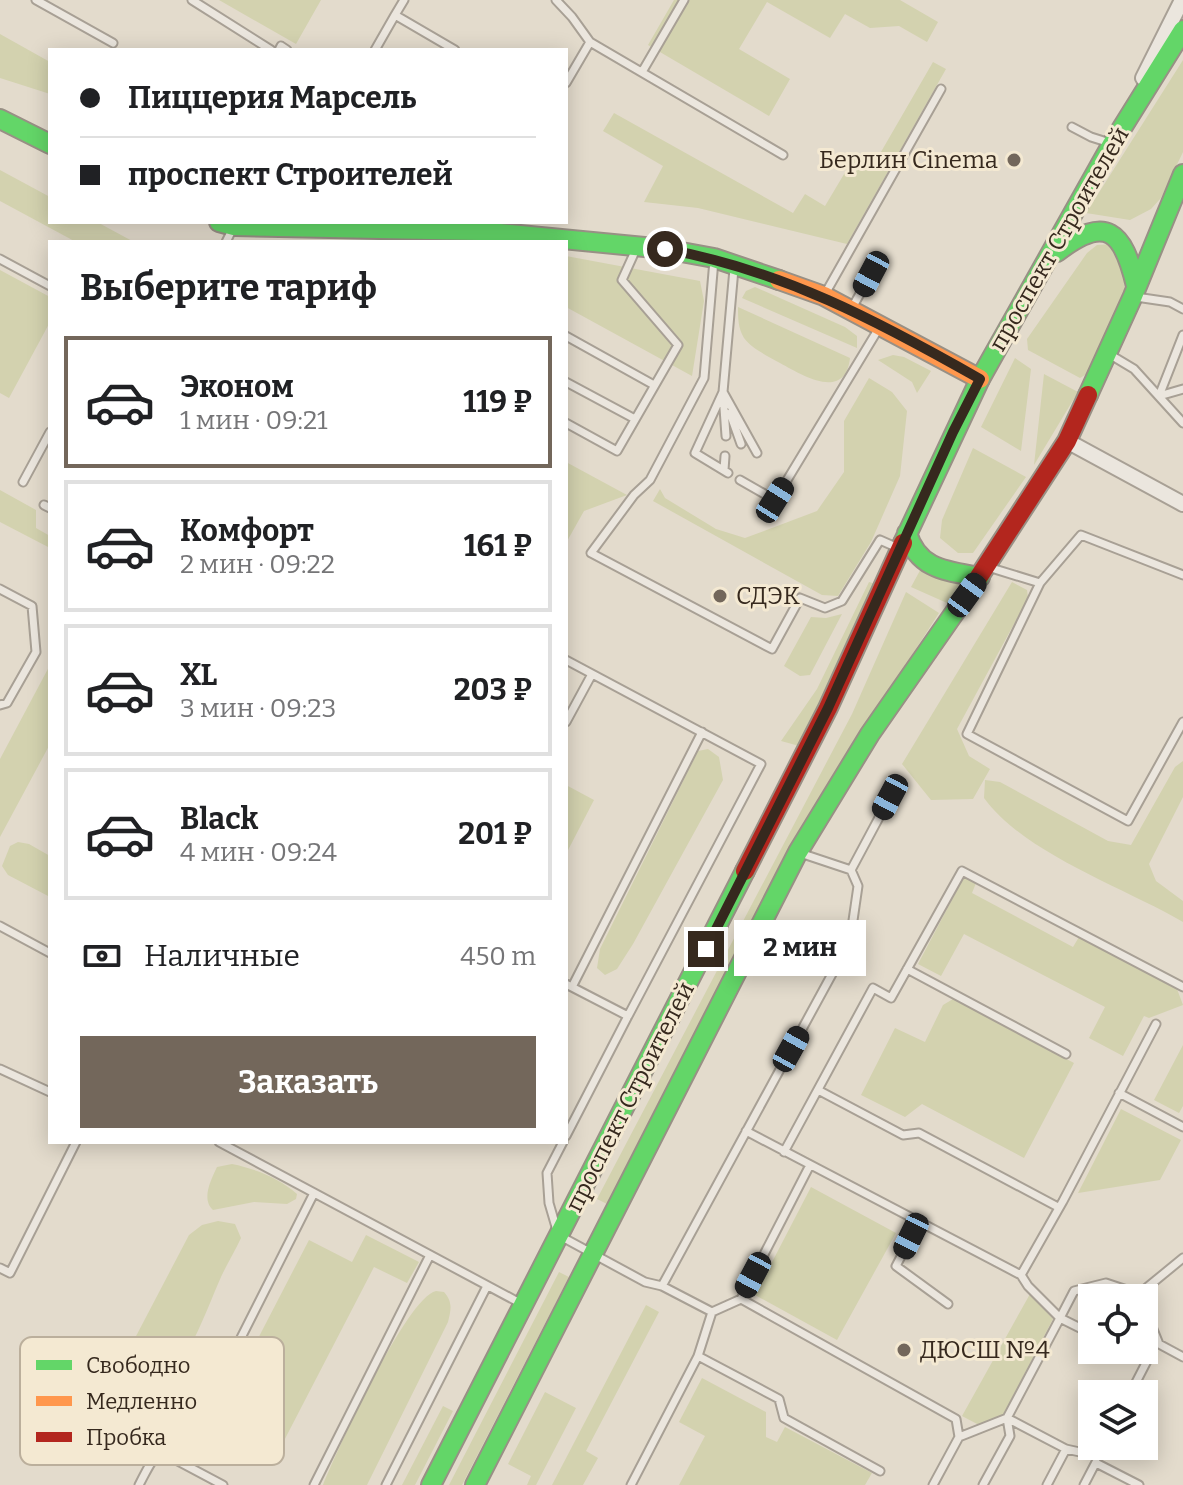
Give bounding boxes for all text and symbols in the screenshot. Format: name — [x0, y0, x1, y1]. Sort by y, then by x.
text: Пиццерия Марсель — [128, 80, 416, 116]
street label: проспект Строителей — [983, 122, 1135, 356]
place label: Берлин Cinema — [819, 146, 998, 174]
marker: Берлин Cinema — [1005, 151, 1023, 169]
text: проспект Строителей — [128, 157, 453, 193]
route start — [647, 231, 683, 267]
car — [849, 247, 893, 301]
text: Выберите тариф — [80, 266, 377, 310]
icon: car — [84, 366, 156, 438]
text: Эконом — [180, 369, 294, 405]
text: 119 ₽ — [463, 384, 532, 420]
text: 1 мин · 09:21 — [180, 405, 328, 436]
car — [752, 473, 798, 527]
icon: car — [84, 510, 156, 582]
text: Комфорт — [180, 513, 314, 549]
text: 161 ₽ — [464, 528, 532, 564]
text: 2 мин · 09:22 — [180, 549, 335, 580]
car — [943, 569, 991, 621]
place label: СДЭК — [736, 582, 800, 610]
marker: СДЭК — [711, 587, 729, 605]
icon: car — [84, 654, 156, 726]
text: XL — [180, 657, 217, 693]
text: 203 ₽ — [454, 672, 532, 708]
text: 3 мин · 09:23 — [180, 693, 336, 724]
car — [868, 770, 912, 824]
icon: car — [84, 798, 156, 870]
text: Black — [180, 801, 258, 837]
text: 201 ₽ — [458, 816, 532, 852]
text: 4 мин · 09:24 — [180, 837, 337, 868]
callout: 2 мин — [734, 921, 866, 977]
route end — [688, 931, 724, 967]
text: 2 мин — [763, 932, 837, 963]
icon: cash — [80, 934, 124, 978]
text: Наличные — [144, 938, 300, 974]
text: 450 m — [460, 941, 536, 972]
street label: проспект Строителей — [560, 977, 700, 1217]
car — [769, 1022, 813, 1076]
button: Заказать — [80, 1036, 536, 1128]
car — [890, 1209, 932, 1263]
car — [731, 1248, 775, 1302]
map controls — [1078, 1284, 1158, 1460]
button: locate — [1078, 1284, 1158, 1364]
place label: ДЮСШ №4 — [920, 1336, 1050, 1364]
legend — [20, 1337, 284, 1465]
marker: ДЮСШ №4 — [895, 1341, 913, 1359]
text: Свободно — [86, 1352, 190, 1379]
button: layers — [1078, 1380, 1158, 1460]
text: Медленно — [86, 1388, 197, 1415]
text: Пробка — [86, 1424, 166, 1451]

